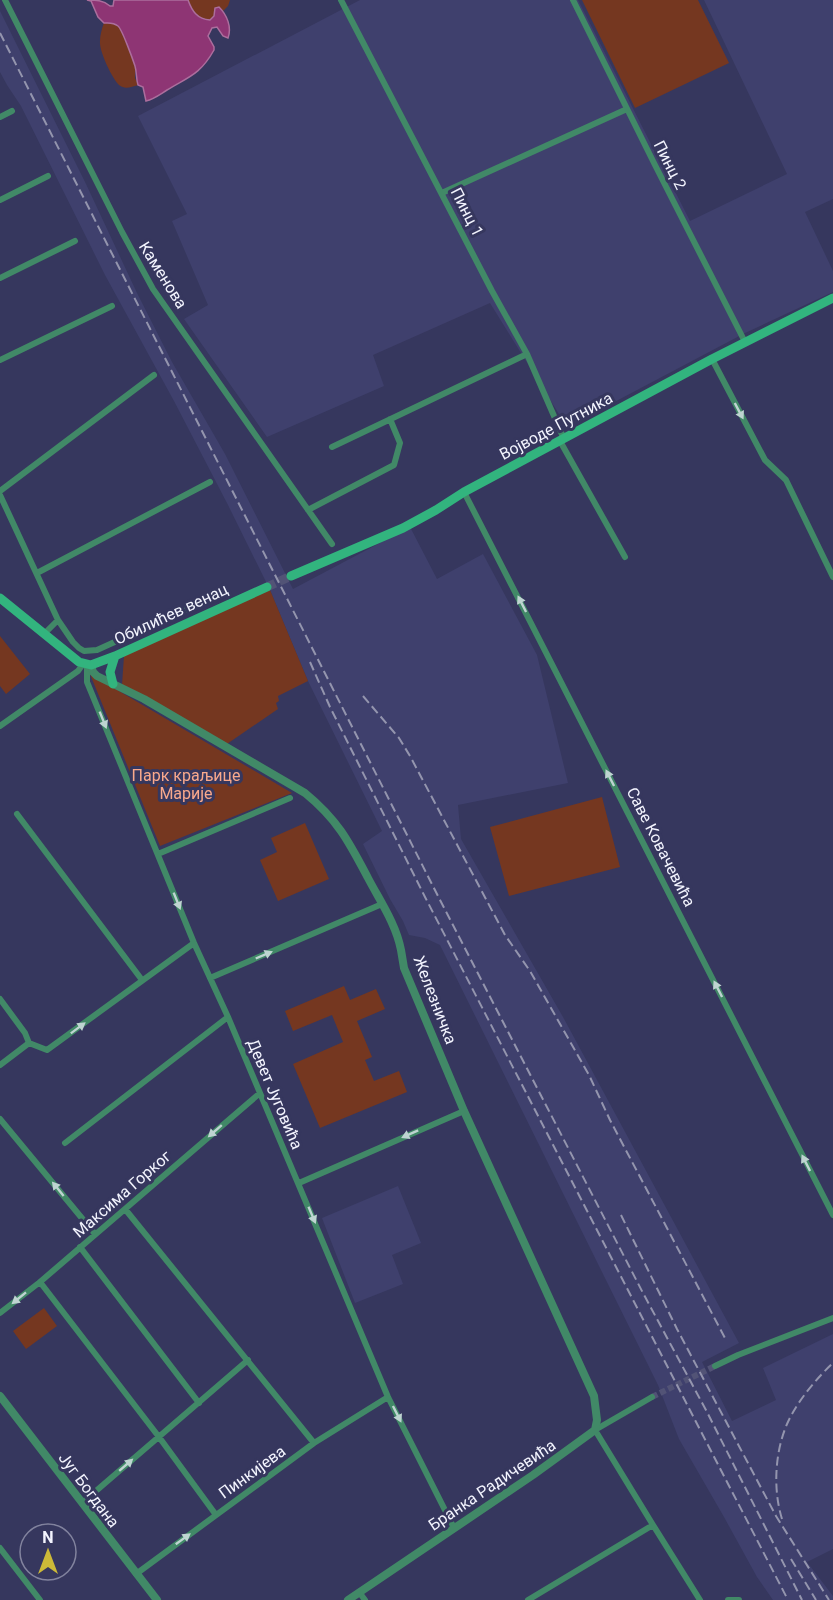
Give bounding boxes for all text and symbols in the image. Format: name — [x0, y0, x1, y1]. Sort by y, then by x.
street label: Пинц 2 — [650, 137, 690, 193]
street label: Пинц 1 — [447, 184, 487, 240]
street label: Каменова — [135, 238, 191, 312]
street label: Војводе Путника — [496, 388, 616, 464]
one-way arrow — [734, 403, 744, 420]
street label: Обилићев венац — [111, 579, 231, 649]
one-way arrow — [517, 595, 527, 613]
one-way arrow — [98, 712, 108, 730]
park label: Парк краљице Марије — [132, 766, 240, 803]
one-way arrow — [605, 769, 615, 786]
street label: Саве Ковачевића — [623, 784, 699, 910]
one-way arrow — [173, 892, 182, 910]
one-way arrow — [255, 950, 273, 959]
street label: Железничка — [409, 953, 461, 1047]
one-way arrow — [713, 980, 723, 997]
one-way arrow — [71, 1022, 86, 1034]
street label: Девет Југовића — [243, 1036, 307, 1152]
one-way arrow — [208, 1124, 223, 1137]
one-way arrow — [402, 1130, 419, 1139]
street label: Максима Горког — [69, 1146, 175, 1242]
one-way arrow — [802, 1154, 811, 1171]
one-way arrow — [51, 1181, 64, 1197]
one-way arrow — [308, 1206, 317, 1224]
one-way arrow — [11, 1292, 27, 1305]
one-way arrow — [392, 1405, 401, 1422]
street label: Бранка Радичевића — [425, 1435, 559, 1535]
street label: Пинкијева — [215, 1441, 289, 1503]
street label: Југ Богдана — [55, 1449, 123, 1531]
one-way arrow — [118, 1459, 133, 1472]
north arrow — [18, 1522, 78, 1582]
text: N — [42, 1528, 54, 1547]
one-way arrow — [175, 1533, 191, 1545]

